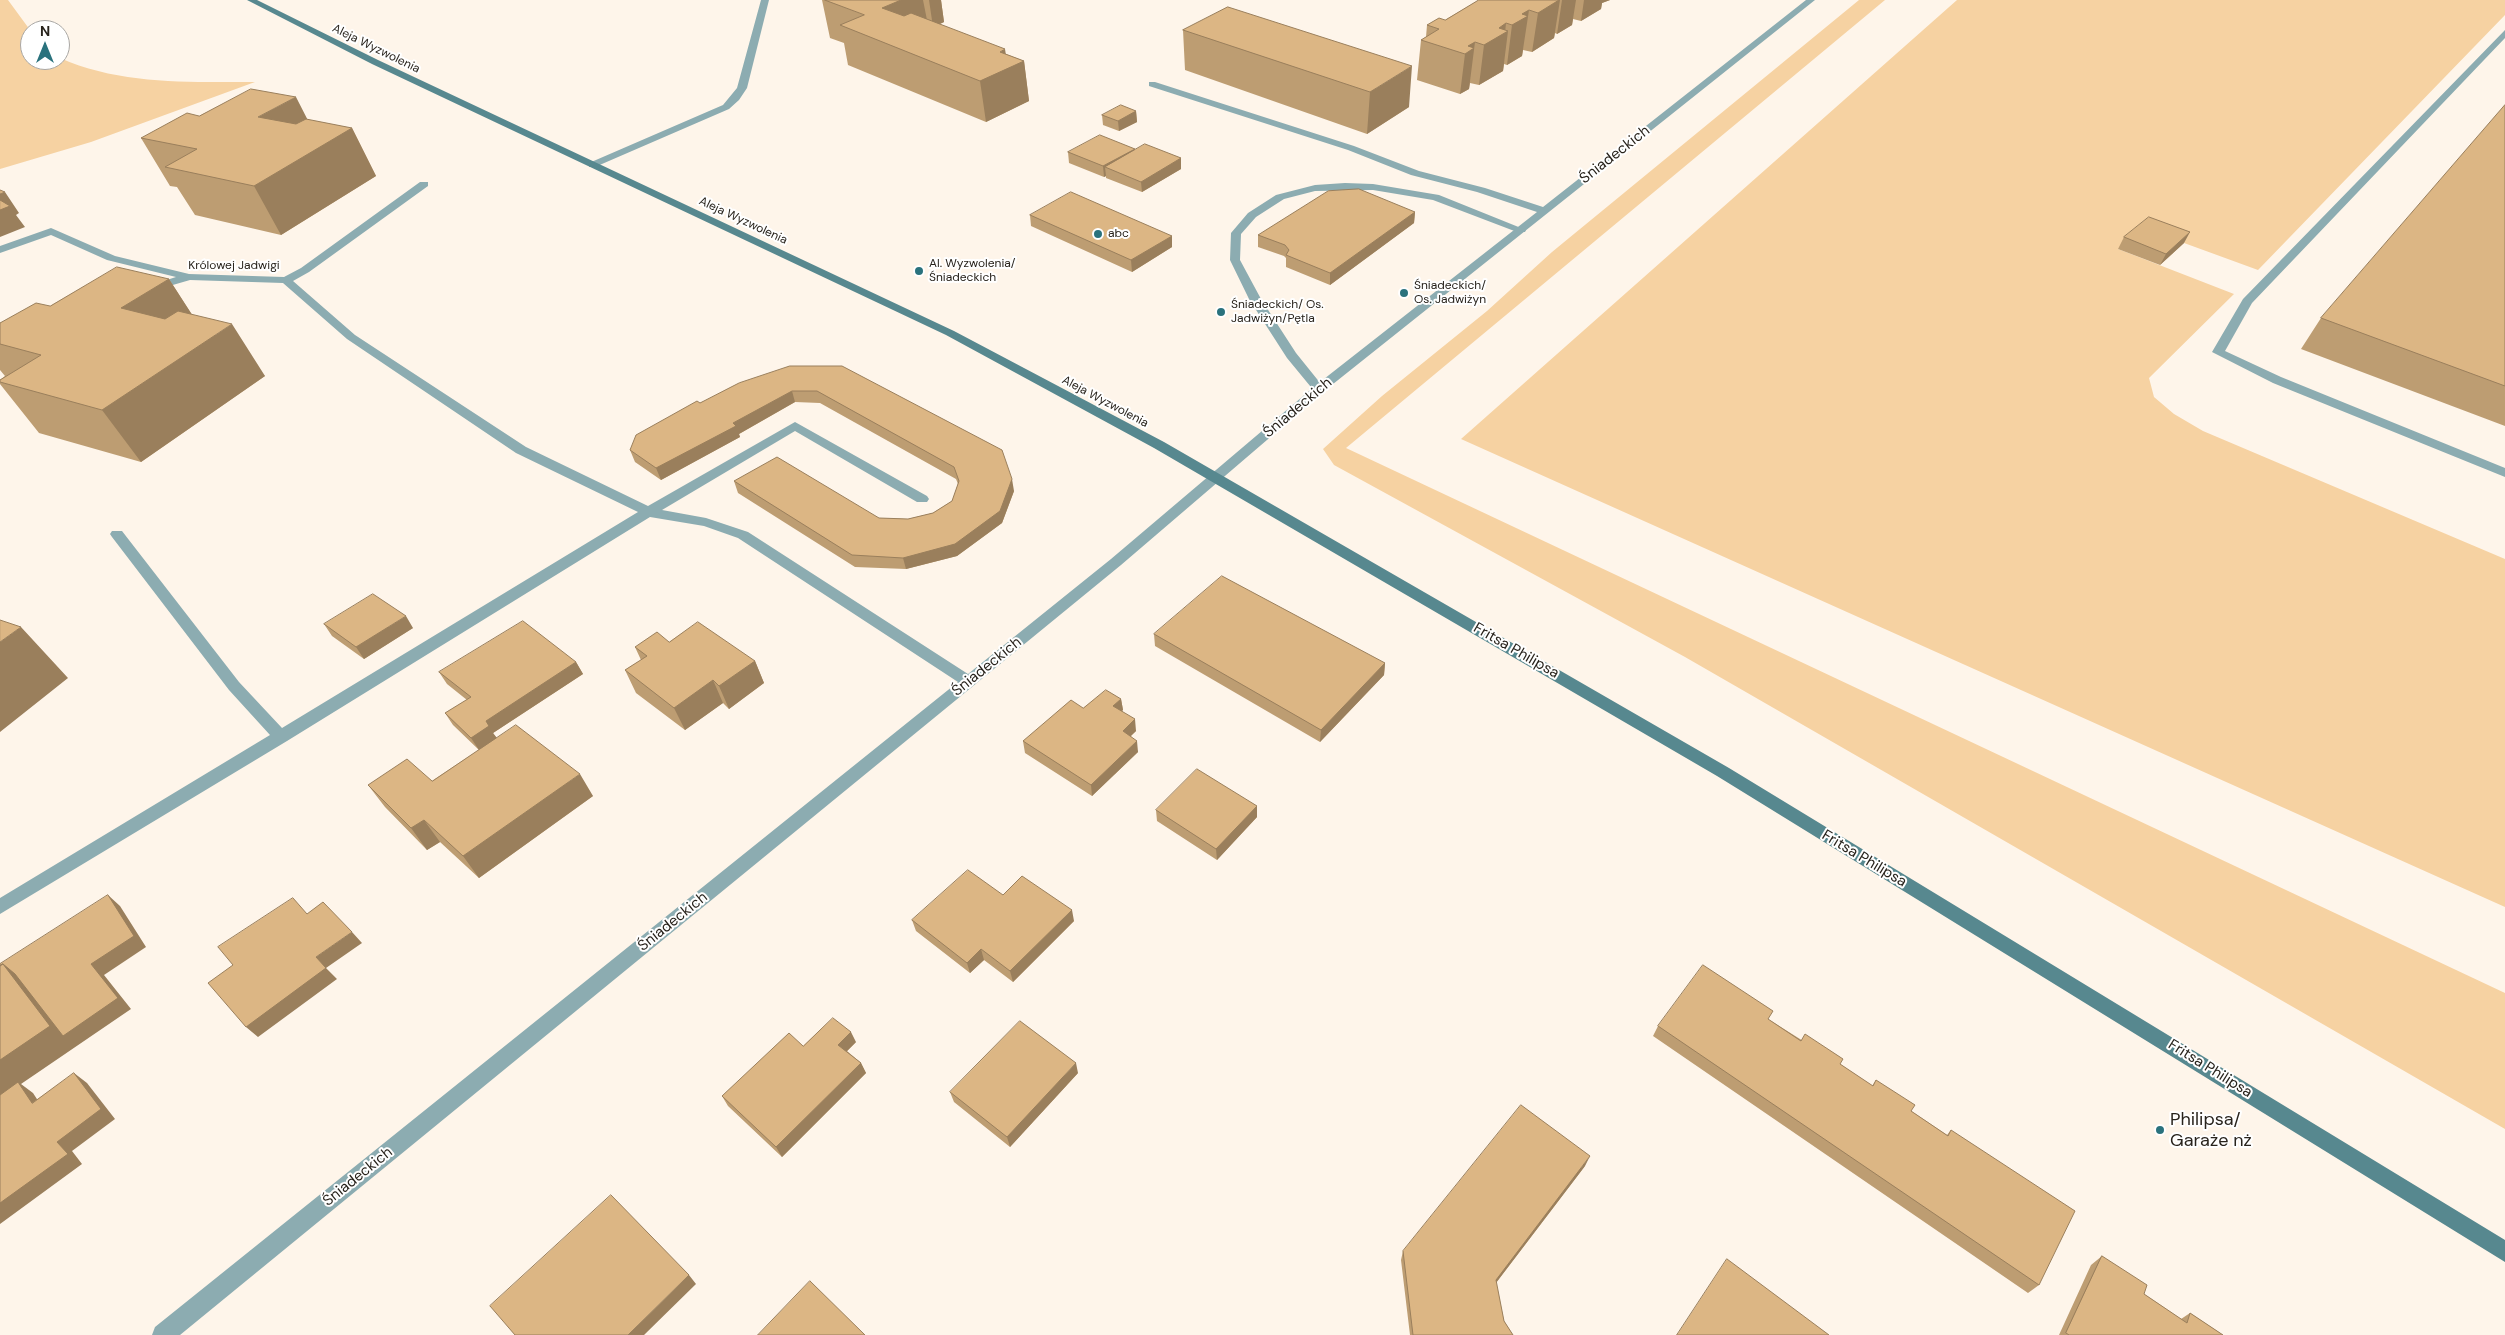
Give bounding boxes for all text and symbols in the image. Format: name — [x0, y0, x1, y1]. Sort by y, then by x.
north arrow — [20, 20, 70, 70]
text: N — [40, 22, 50, 40]
street label: Aleja Wyzwolenia — [330, 22, 422, 76]
street label: Śniadeckich — [1576, 122, 1654, 188]
street label: Aleja Wyzwolenia — [697, 194, 789, 248]
place label: abc — [1108, 227, 1129, 241]
marker: abc — [1092, 228, 1104, 240]
place label: Al. Wyzwolenia/ Śniadeckich — [929, 257, 1016, 285]
street label: Królowej Jadwigi — [188, 259, 280, 273]
marker: Al. Wyzwolenia/ Śniadeckich — [913, 265, 925, 277]
place label: Śniadeckich/ Os. Jadwiżyn — [1414, 279, 1486, 307]
marker: Śniadeckich/ Os. Jadwiżyn — [1398, 287, 1410, 299]
place label: Śniadeckich/ Os. Jadwiżyn/Pętla — [1231, 298, 1324, 326]
marker: Śniadeckich/ Os. Jadwiżyn/Pętla — [1215, 306, 1227, 318]
street label: Aleja Wyzwolenia — [1059, 373, 1151, 431]
street label: Śniadeckich — [1260, 374, 1336, 442]
street label: Fritsa Philipsa — [1470, 619, 1562, 683]
street label: Śniadeckich — [949, 634, 1025, 700]
street label: Fritsa Philipsa — [1818, 827, 1910, 891]
street label: Śniadeckich — [635, 889, 711, 955]
street label: Fritsa Philipsa — [2165, 1036, 2255, 1102]
place label: Philipsa/ Garaże nż — [2170, 1109, 2252, 1152]
marker: Philipsa/ Garaże nż — [2154, 1124, 2166, 1136]
street label: Śniadeckich — [320, 1144, 396, 1210]

